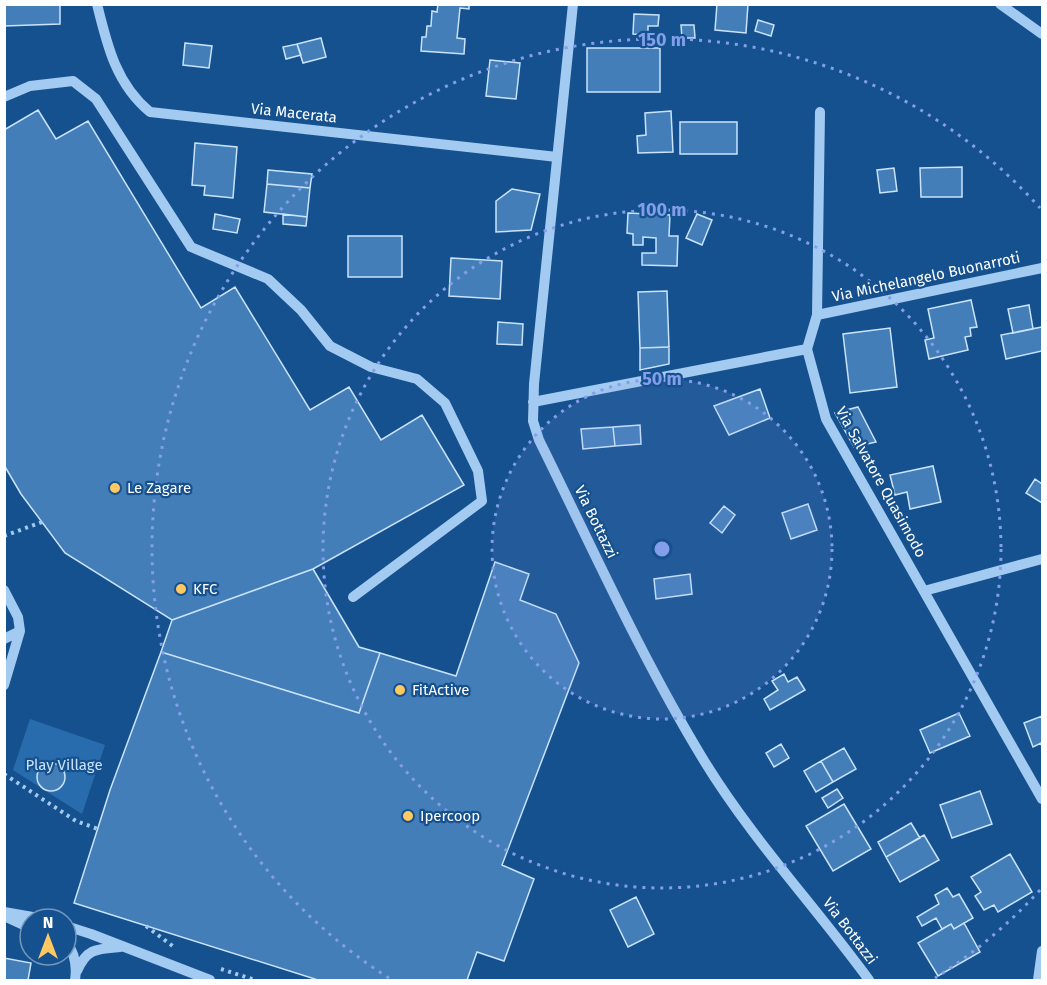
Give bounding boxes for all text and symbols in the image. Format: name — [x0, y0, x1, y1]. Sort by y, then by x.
text: 150 m — [638, 29, 686, 51]
street label: Via Macerata — [250, 100, 338, 126]
text: 100 m — [638, 199, 686, 221]
street label: Via Michelangelo Buonarroti — [830, 248, 1022, 306]
text: 50 m — [642, 368, 682, 390]
street label: Via Salvatore Quasimodo — [832, 403, 930, 561]
place label: Le Zagare — [127, 479, 191, 497]
marker: Le Zagare — [108, 481, 122, 495]
street label: Via Bottazzi — [571, 483, 621, 561]
centre of rings — [652, 539, 672, 559]
place label: KFC — [193, 580, 218, 598]
marker: KFC — [174, 582, 188, 596]
place label: FitActive — [412, 681, 469, 699]
marker: FitActive — [393, 683, 407, 697]
park label: Play Village — [25, 756, 103, 774]
place label: Ipercoop — [420, 807, 480, 825]
marker: Ipercoop — [401, 809, 415, 823]
street label: Via Bottazzi — [819, 894, 881, 968]
north arrow — [18, 907, 78, 967]
text: N — [43, 913, 53, 932]

